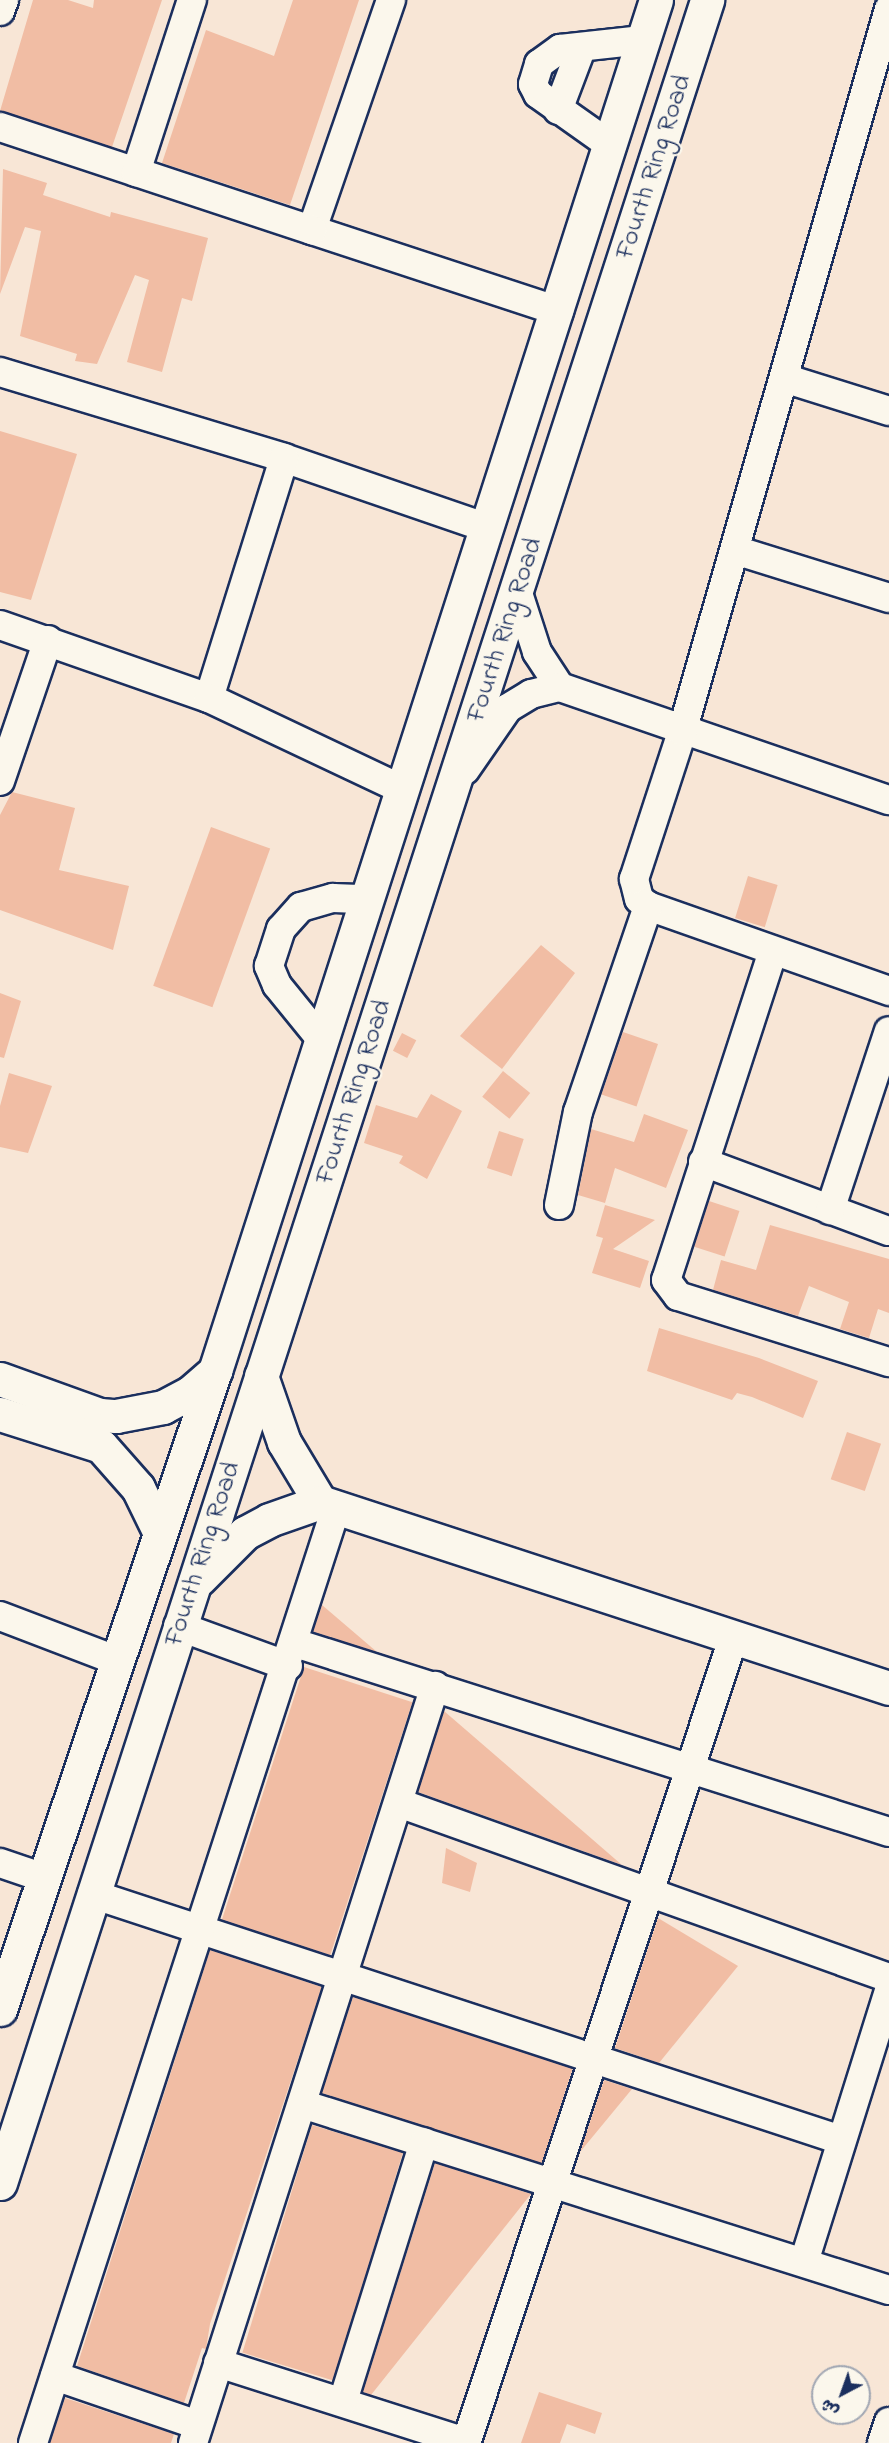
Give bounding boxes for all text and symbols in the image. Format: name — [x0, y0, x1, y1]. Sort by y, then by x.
street label: Fourth Ring Road — [609, 71, 699, 263]
street label: Fourth Ring Road — [460, 534, 550, 726]
street label: Fourth Ring Road — [309, 996, 399, 1188]
street label: Fourth Ring Road — [158, 1458, 248, 1650]
north arrow — [811, 2365, 871, 2425]
text: ش — [816, 2392, 845, 2422]

